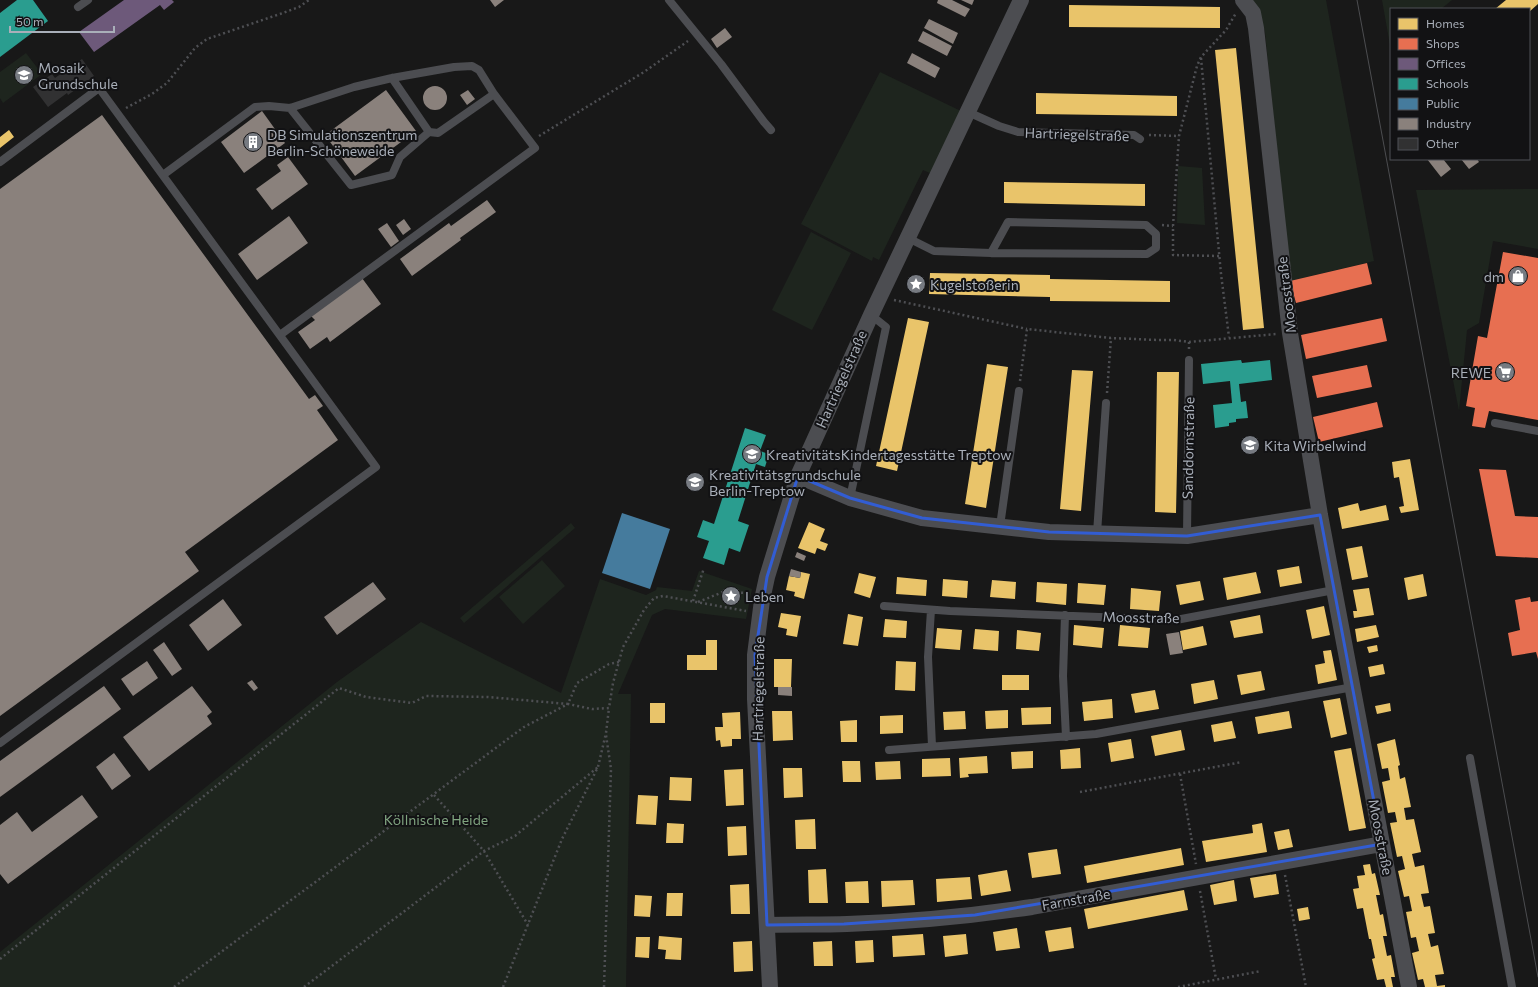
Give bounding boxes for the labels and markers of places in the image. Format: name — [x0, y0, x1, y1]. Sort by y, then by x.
place label: Mosaik Grundschule — [38, 59, 118, 92]
school or university icon: Mosaik Grundschule — [13, 64, 35, 86]
place label: DB Simulationszentrum Berlin-Schöneweide — [267, 126, 418, 159]
building icon: DB Simulationszentrum Berlin-Schöneweide — [242, 131, 264, 153]
shop icon: dm — [1507, 265, 1529, 287]
place label: dm — [1484, 268, 1504, 285]
place icon: Kugelstoßerin — [905, 273, 927, 295]
place label: Kugelstoßerin — [930, 276, 1019, 293]
supermarket icon: REWE — [1494, 361, 1516, 383]
place label: REWE — [1451, 364, 1491, 381]
school or university icon: Kita Wirbelwind — [1239, 434, 1261, 456]
place label: Kita Wirbelwind — [1264, 437, 1366, 454]
school or university icon: KreativitätsKindertagesstätte Treptow — [741, 443, 763, 465]
place label: KreativitätsKindertagesstätte Treptow — [766, 446, 1011, 463]
place label: Kreativitätsgrundschule Berlin-Treptow — [709, 466, 861, 499]
school or university icon: Kreativitätsgrundschule Berlin-Treptow — [684, 471, 706, 493]
place icon: Leben — [720, 585, 742, 607]
place label: Leben — [745, 588, 784, 605]

